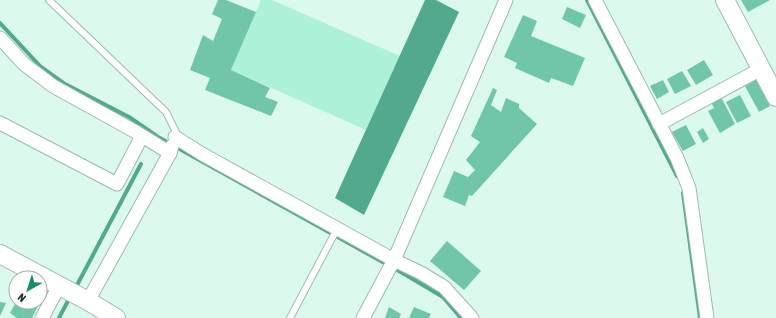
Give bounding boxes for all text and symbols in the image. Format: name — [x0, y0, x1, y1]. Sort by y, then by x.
north arrow — [8, 270, 48, 310]
text: N — [15, 291, 28, 304]

